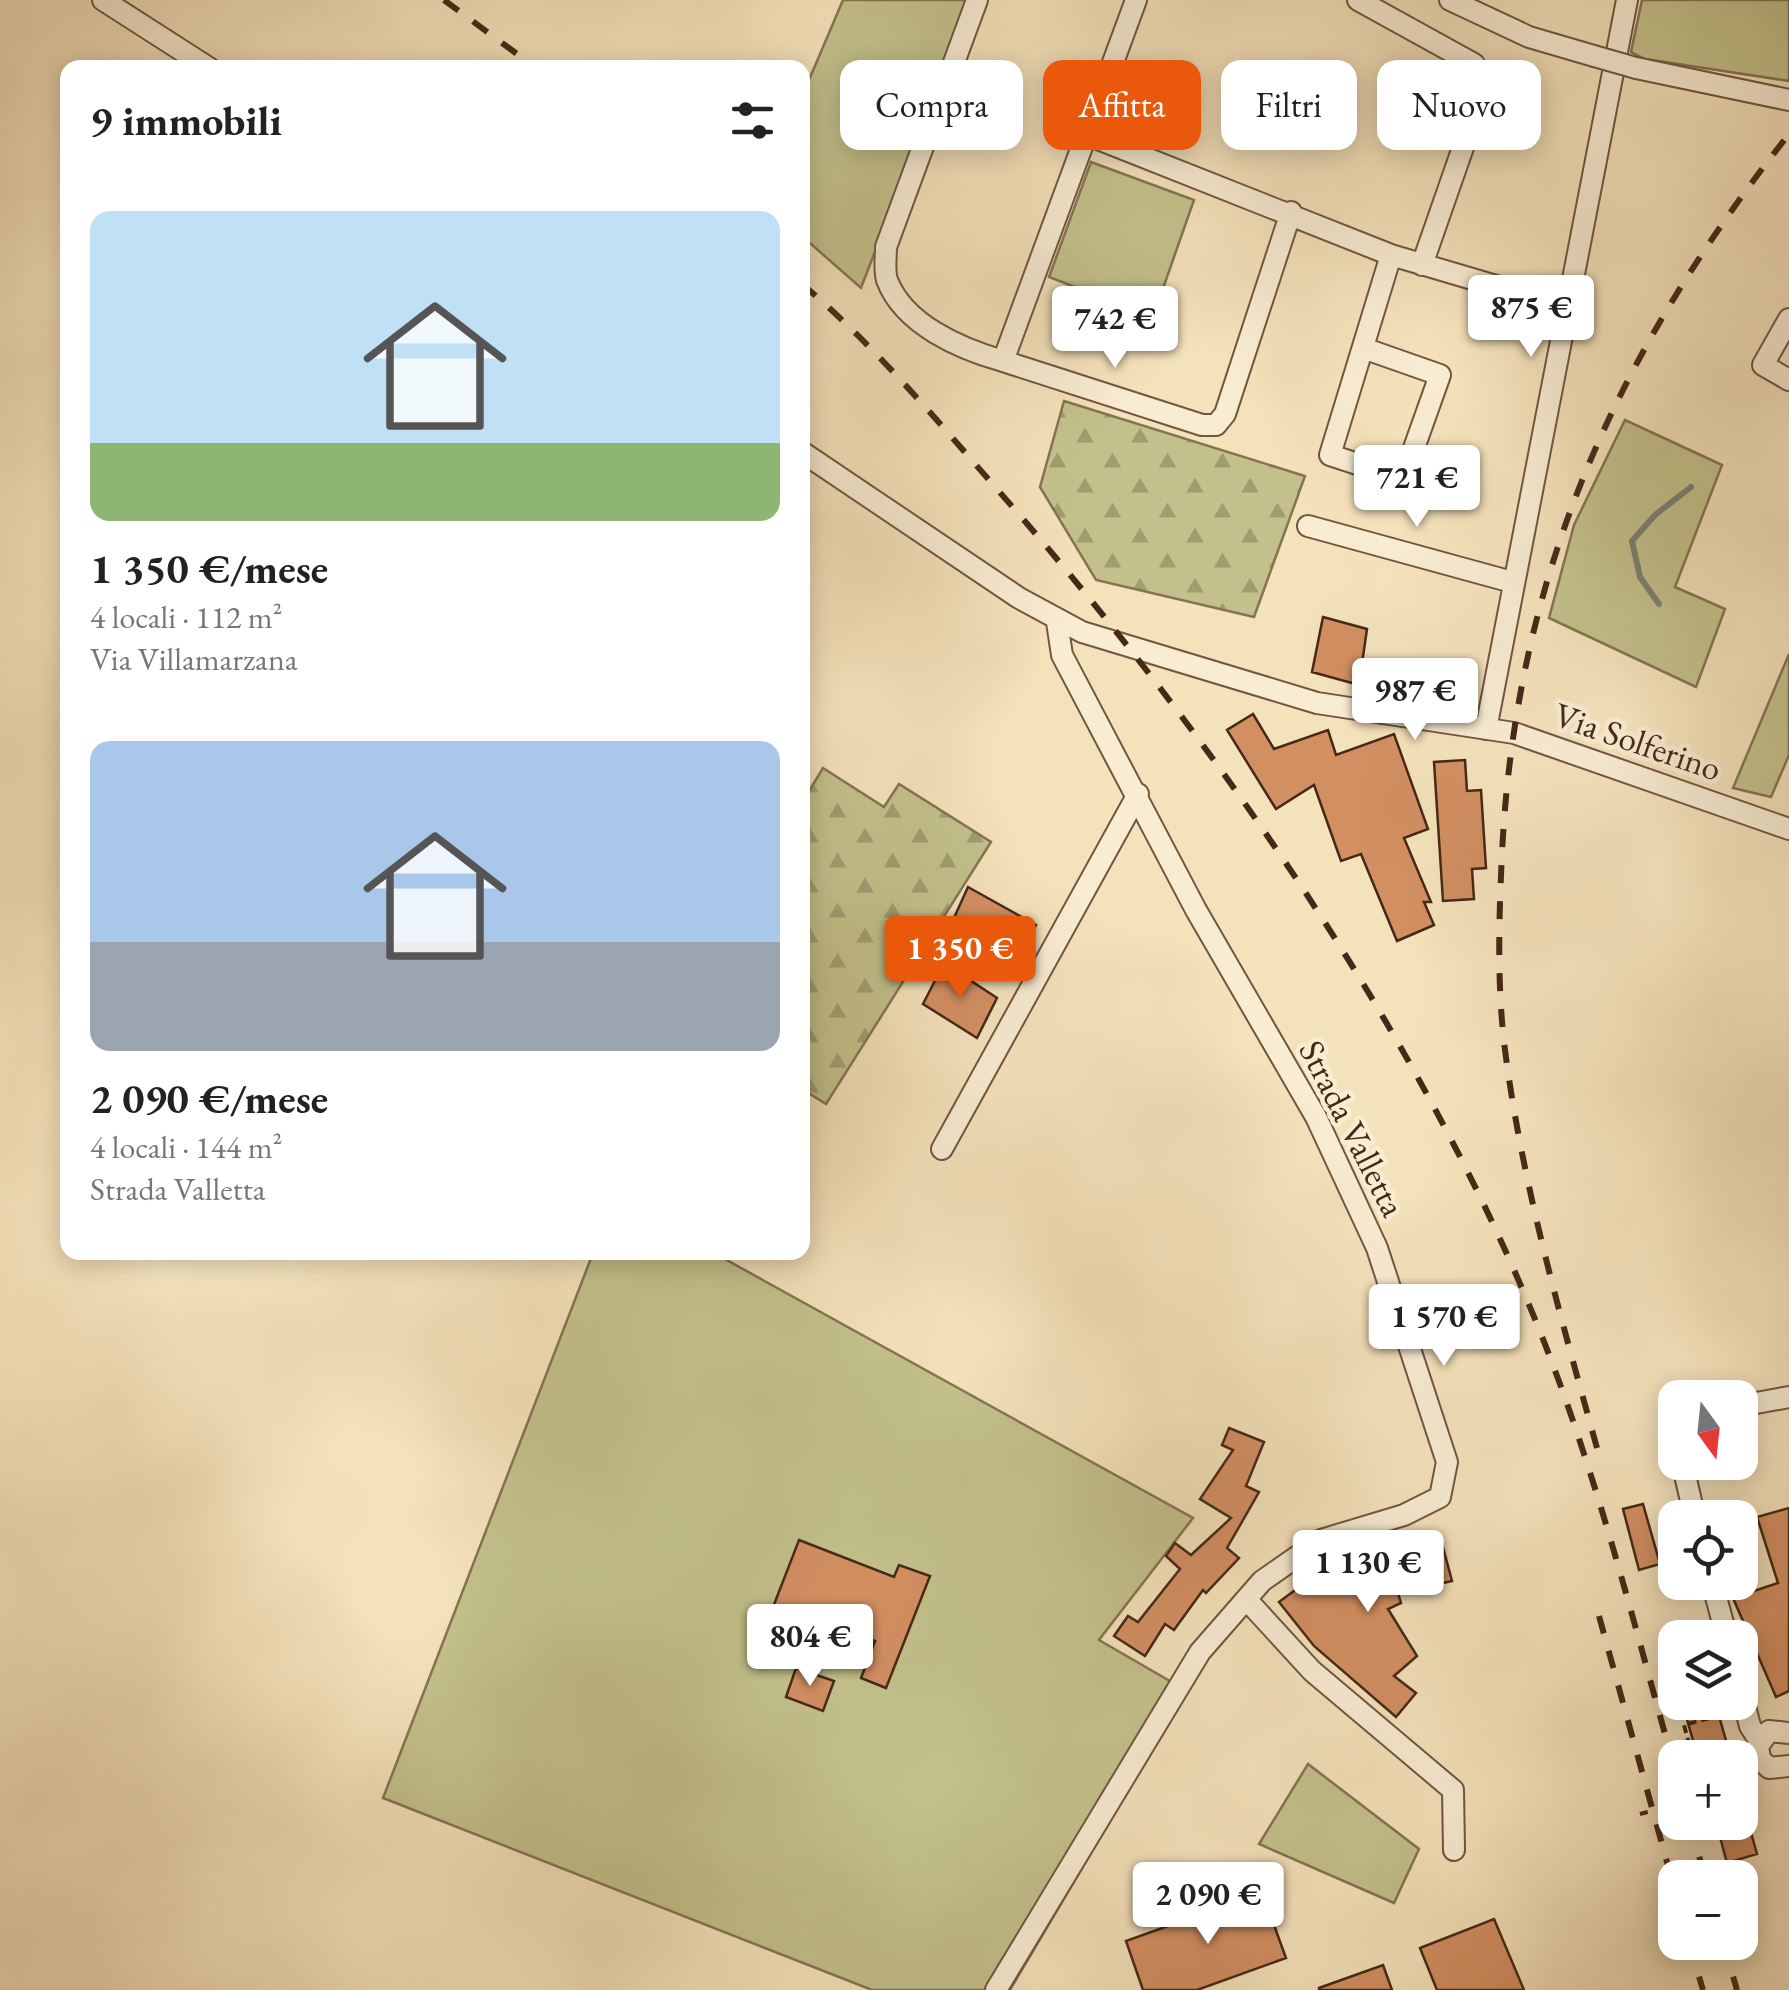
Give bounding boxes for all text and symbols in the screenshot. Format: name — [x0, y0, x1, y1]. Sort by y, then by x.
chip: Compra — [840, 60, 1023, 150]
chip: Affitta — [1043, 60, 1201, 150]
chip: Filtri — [1221, 60, 1357, 150]
chip: Nuovo — [1377, 60, 1541, 150]
text: 9 immobili — [90, 93, 282, 148]
icon: filters — [725, 93, 780, 148]
pin: 875 € — [1461, 275, 1601, 360]
icon: home — [345, 276, 525, 456]
pin: 742 € — [1045, 286, 1185, 371]
text: 875 € — [1490, 286, 1572, 328]
text: 742 € — [1074, 297, 1156, 339]
pin: 721 € — [1347, 445, 1487, 530]
text: 721 € — [1376, 456, 1458, 498]
text: 1 350 €/mese — [90, 541, 328, 596]
text: 4 locali · 112 m² — [90, 596, 282, 638]
text: Via Villamarzana — [90, 638, 298, 680]
pin: 987 € — [1345, 658, 1485, 743]
text: 987 € — [1374, 669, 1456, 711]
street label: Via Solferino — [1549, 691, 1727, 791]
icon: home — [345, 806, 525, 986]
pin: 1 350 € — [868, 916, 1052, 1001]
text: 1 350 € — [907, 927, 1013, 969]
street label: Strada Valletta — [1289, 1032, 1417, 1224]
text: 2 090 €/mese — [90, 1071, 328, 1126]
text: 4 locali · 144 m² — [90, 1126, 282, 1168]
text: Strada Valletta — [90, 1168, 266, 1210]
pin: 1 570 € — [1352, 1284, 1536, 1369]
text: 1 570 € — [1391, 1295, 1497, 1337]
north arrow — [1658, 1380, 1758, 1480]
map controls — [1658, 1380, 1758, 1960]
button: locate — [1658, 1500, 1758, 1600]
pin: 1 130 € — [1276, 1530, 1460, 1615]
text: 1 130 € — [1315, 1541, 1421, 1583]
pin: 804 € — [740, 1604, 880, 1689]
text: 804 € — [769, 1615, 851, 1657]
button: layers — [1658, 1620, 1758, 1720]
button: + — [1658, 1740, 1758, 1840]
button: − — [1658, 1860, 1758, 1960]
pin: 2 090 € — [1116, 1862, 1300, 1947]
text: 2 090 € — [1155, 1873, 1261, 1915]

